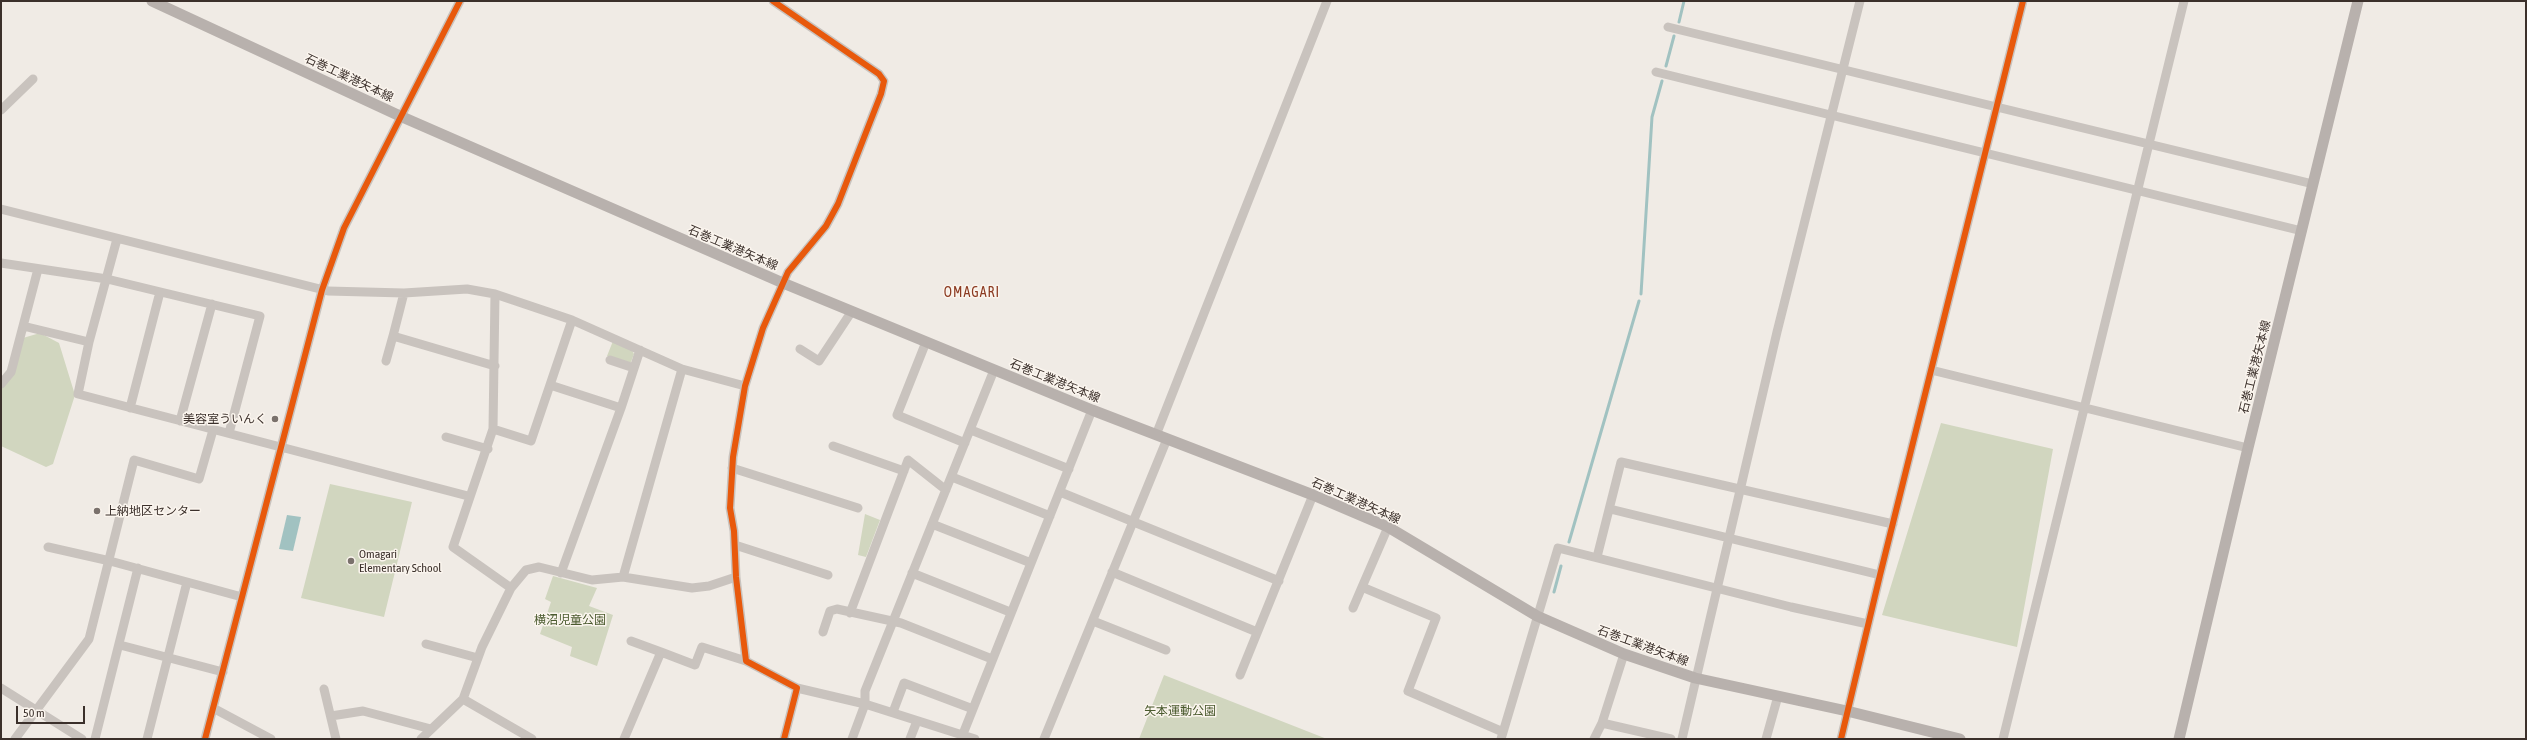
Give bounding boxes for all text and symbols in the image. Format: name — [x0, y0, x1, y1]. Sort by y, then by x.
street label: 石巻工業港矢本線 — [302, 51, 396, 105]
street label: 石巻工業港矢本線 — [686, 223, 780, 273]
district label: OMAGARI — [944, 285, 1000, 301]
street label: 石巻工業港矢本線 — [2236, 319, 2274, 415]
street label: 石巻工業港矢本線 — [1008, 356, 1102, 406]
place label: 美容室ういんく — [183, 412, 267, 426]
marker: 美容室ういんく — [270, 414, 280, 424]
street label: 石巻工業港矢本線 — [1309, 475, 1403, 527]
place label: 上納地区センター — [105, 504, 201, 518]
marker: 上納地区センター — [92, 506, 102, 516]
place label: Omagari Elementary School — [359, 547, 441, 575]
marker: Omagari Elementary School — [346, 556, 356, 566]
park label: 横沼児童公園 — [534, 613, 606, 627]
street label: 石巻工業港矢本線 — [1595, 623, 1691, 669]
scale bar — [18, 698, 87, 724]
park label: 矢本運動公園 — [1144, 704, 1216, 718]
text: 50 m — [23, 706, 45, 720]

